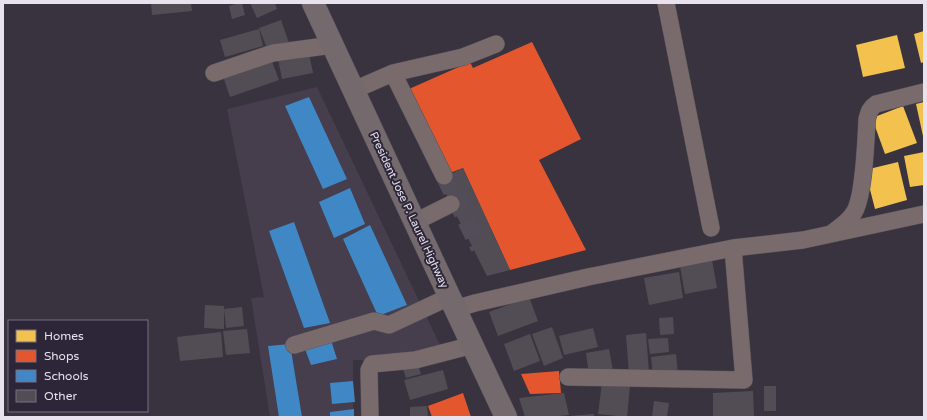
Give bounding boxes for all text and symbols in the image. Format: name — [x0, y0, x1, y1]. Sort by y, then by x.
street label: President Jose P. Laurel Highway — [367, 130, 451, 290]
legend — [8, 320, 148, 412]
text: Homes — [44, 329, 84, 343]
text: Shops — [44, 349, 79, 363]
text: Schools — [44, 369, 89, 383]
text: Other — [44, 389, 77, 403]

